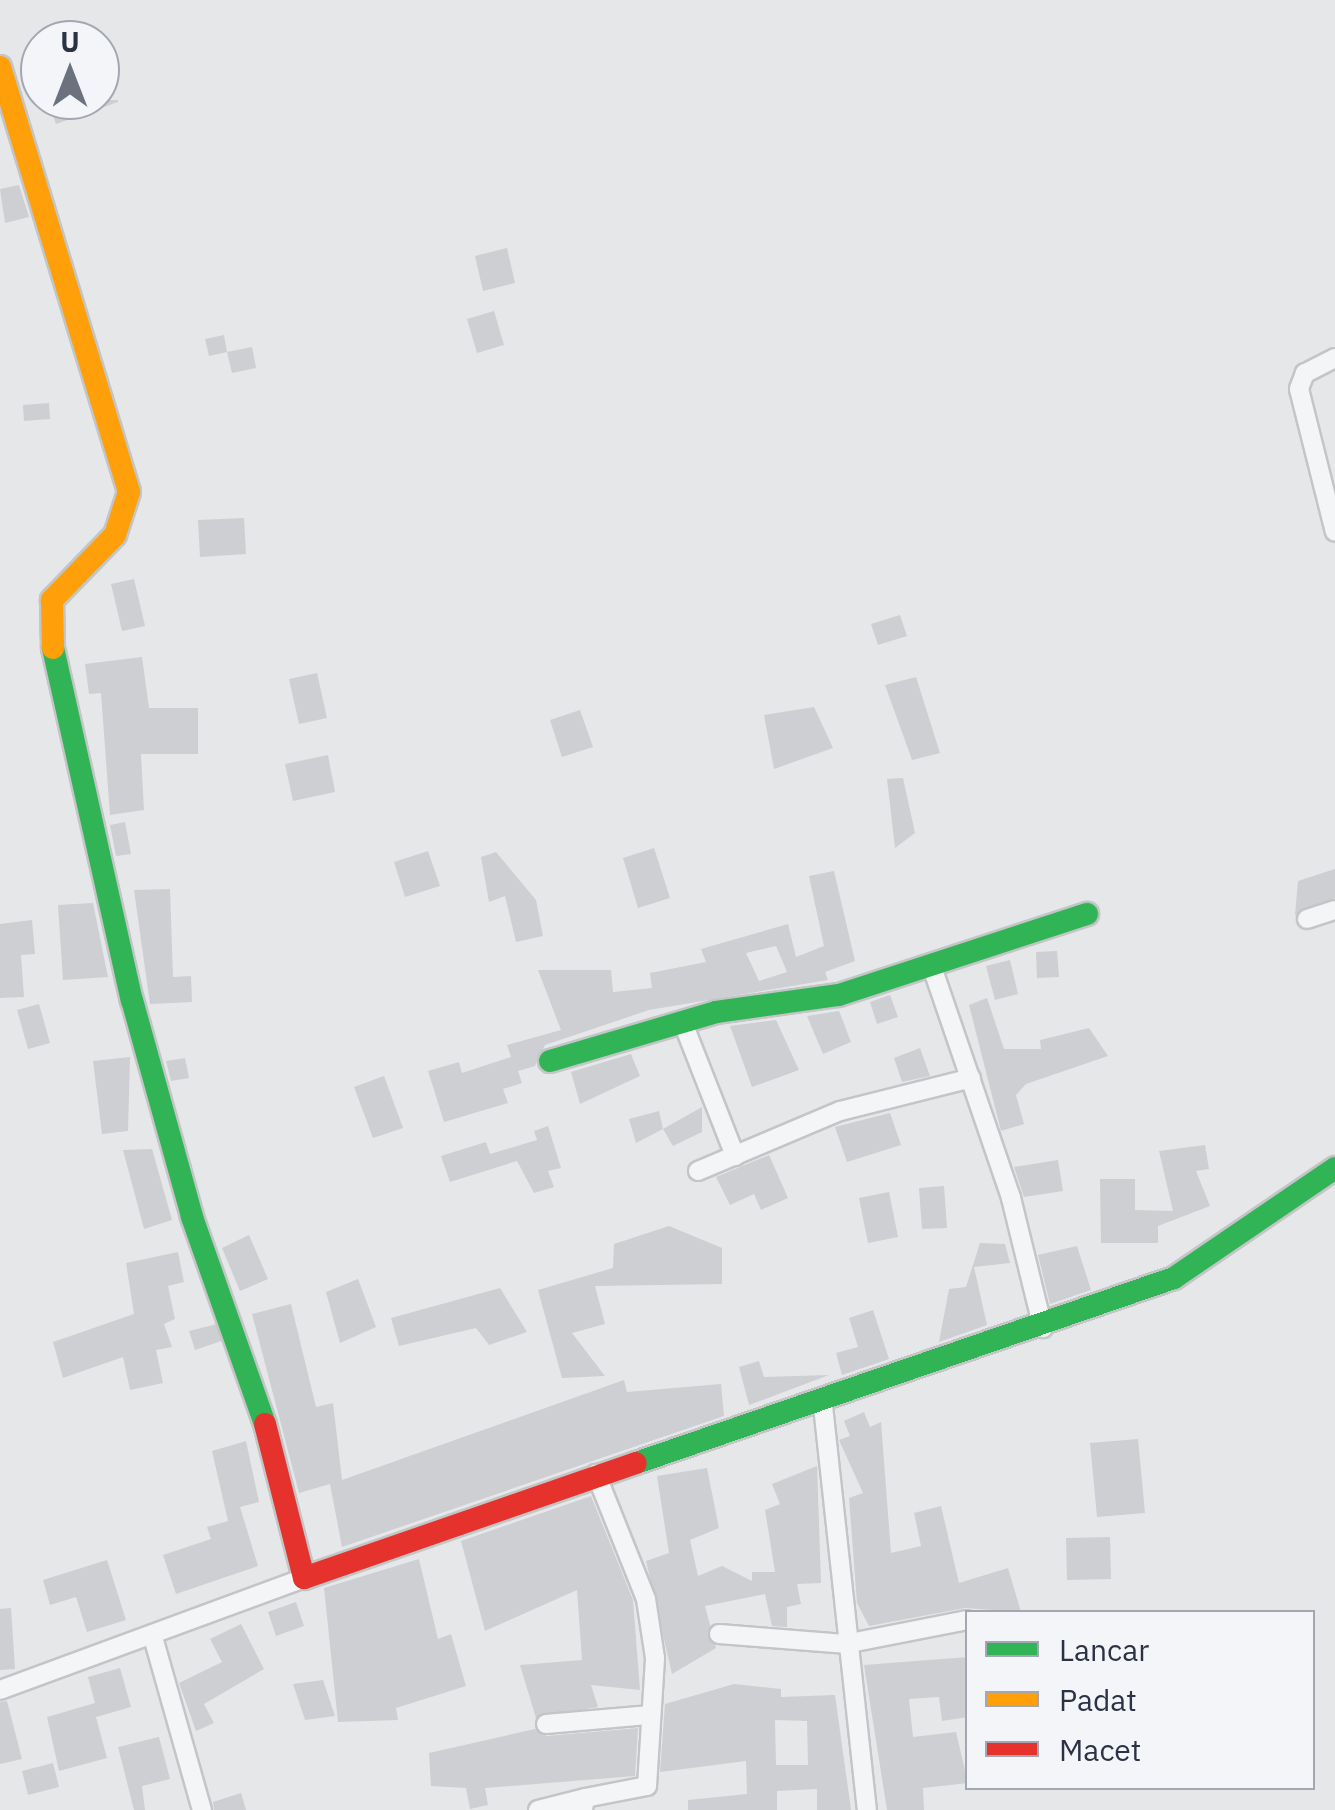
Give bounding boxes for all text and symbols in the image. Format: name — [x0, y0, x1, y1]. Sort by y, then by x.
north arrow — [20, 20, 120, 120]
text: U — [60, 23, 80, 60]
legend — [965, 1610, 1315, 1790]
text: Lancar — [1059, 1630, 1149, 1669]
text: Padat — [1059, 1680, 1137, 1719]
text: Macet — [1059, 1730, 1141, 1769]

